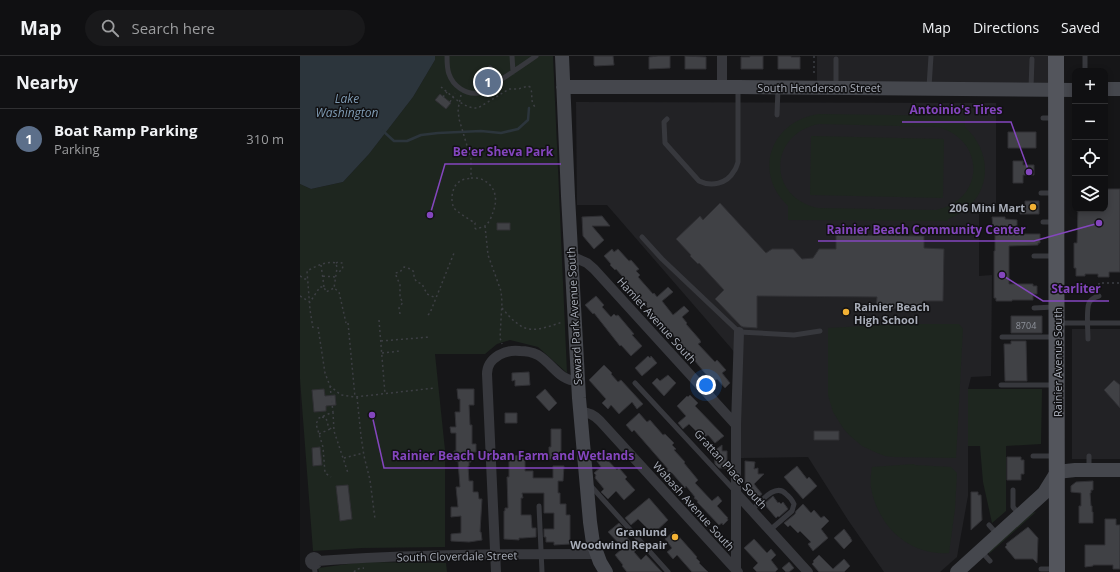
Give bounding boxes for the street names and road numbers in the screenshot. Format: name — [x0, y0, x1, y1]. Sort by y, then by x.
street label: South Henderson Street — [757, 80, 881, 95]
street label: Seward Park Avenue South — [563, 247, 585, 385]
street label: Hamlet Avenue South — [614, 274, 700, 366]
street label: Rainier Avenue South — [1050, 307, 1065, 417]
street label: Grattan Place South — [691, 426, 771, 512]
street label: Wabash Avenue South — [650, 458, 738, 554]
street label: South Cloverdale Street — [396, 547, 518, 565]

